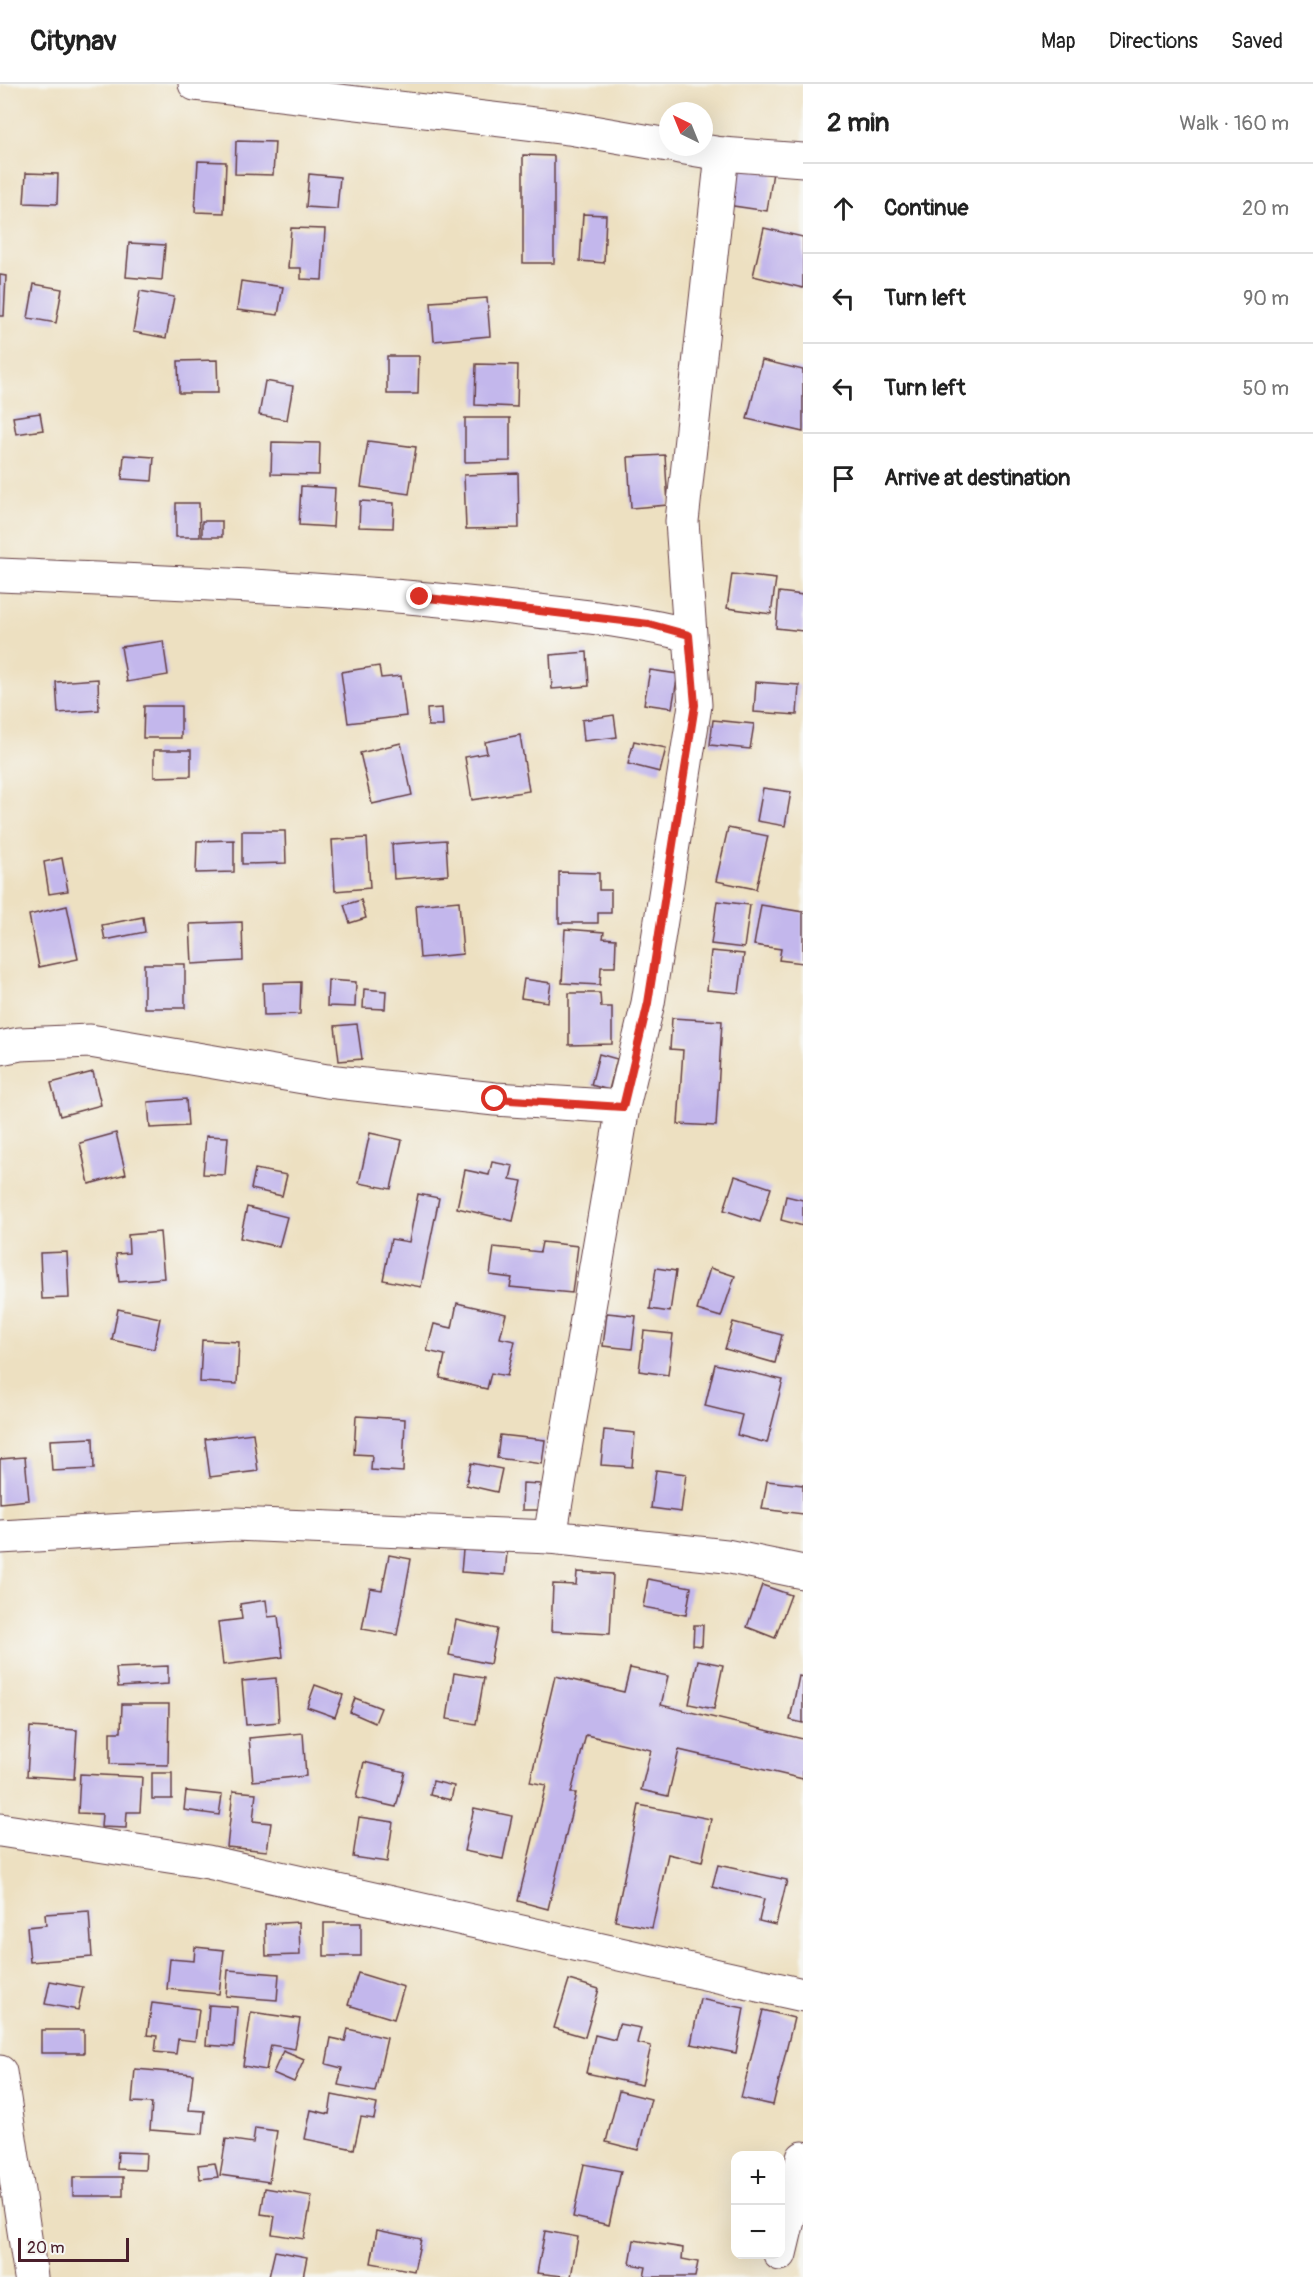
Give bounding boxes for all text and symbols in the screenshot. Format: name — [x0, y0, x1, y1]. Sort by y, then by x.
text: Citynav — [30, 24, 117, 59]
text: Map — [1041, 28, 1076, 55]
text: Directions — [1109, 28, 1198, 55]
text: Saved — [1231, 28, 1283, 55]
north arrow — [659, 102, 713, 156]
text: 2 min — [827, 107, 889, 139]
text: Walk · 160 m — [1179, 111, 1289, 136]
icon: ahead — [827, 192, 860, 225]
text: Continue — [884, 194, 968, 222]
text: 20 m — [1242, 196, 1289, 221]
icon: left — [827, 282, 860, 315]
text: Turn left — [884, 284, 966, 312]
text: 90 m — [1243, 286, 1289, 311]
icon: left — [827, 372, 860, 405]
text: Turn left — [884, 374, 966, 402]
text: 50 m — [1242, 376, 1289, 401]
icon: arrive — [827, 462, 860, 495]
text: Arrive at destination — [884, 464, 1070, 492]
route end — [406, 583, 432, 609]
route start — [481, 1085, 507, 1111]
map controls — [731, 2151, 785, 2259]
button: + — [731, 2151, 785, 2205]
button: − — [731, 2205, 785, 2259]
scale bar — [18, 2235, 129, 2262]
text: 20 m — [27, 2238, 65, 2258]

